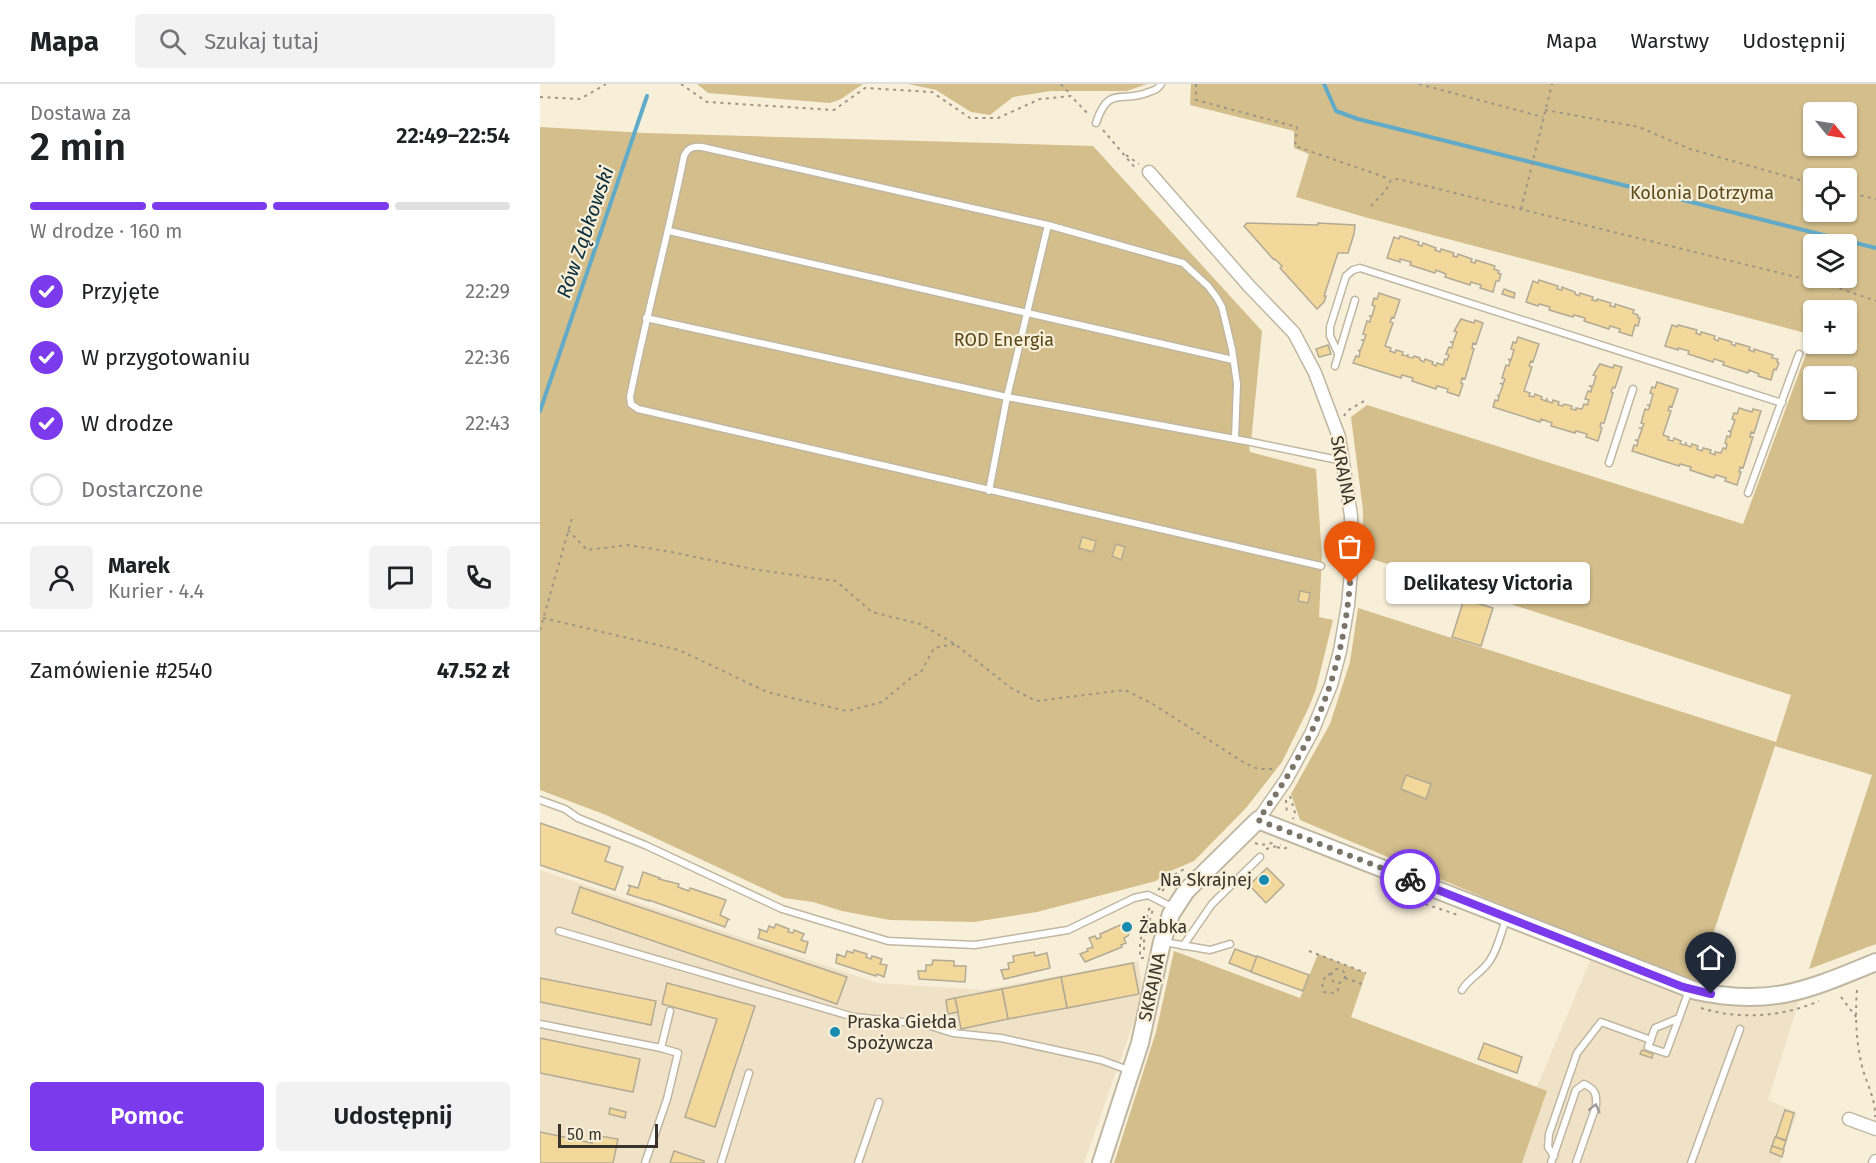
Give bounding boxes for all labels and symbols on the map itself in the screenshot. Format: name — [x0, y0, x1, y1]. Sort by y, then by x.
north arrow — [1803, 102, 1857, 156]
water label: Rów Ząbkowski — [551, 163, 619, 301]
park label: Kolonia Dotrzyma — [1630, 182, 1774, 204]
park label: ROD Energia — [954, 329, 1054, 351]
street label: SKRAJNA — [1326, 434, 1361, 507]
pin — [1324, 521, 1375, 583]
callout: Delikatesy Victoria — [1386, 562, 1590, 604]
courier — [1380, 849, 1440, 909]
place label: Na Skrajnej — [1160, 869, 1252, 891]
marker: Na Skrajnej — [1257, 873, 1271, 887]
place label: Żabka — [1139, 916, 1187, 938]
marker: Żabka — [1120, 920, 1134, 934]
pin — [1685, 932, 1736, 994]
street label: SKRAJNA — [1134, 950, 1170, 1023]
place label: Praska Giełda Spożywcza — [847, 1011, 957, 1054]
marker: Praska Giełda Spożywcza — [828, 1025, 842, 1039]
one-way arrow — [1587, 1103, 1600, 1113]
scale bar — [558, 1121, 658, 1148]

